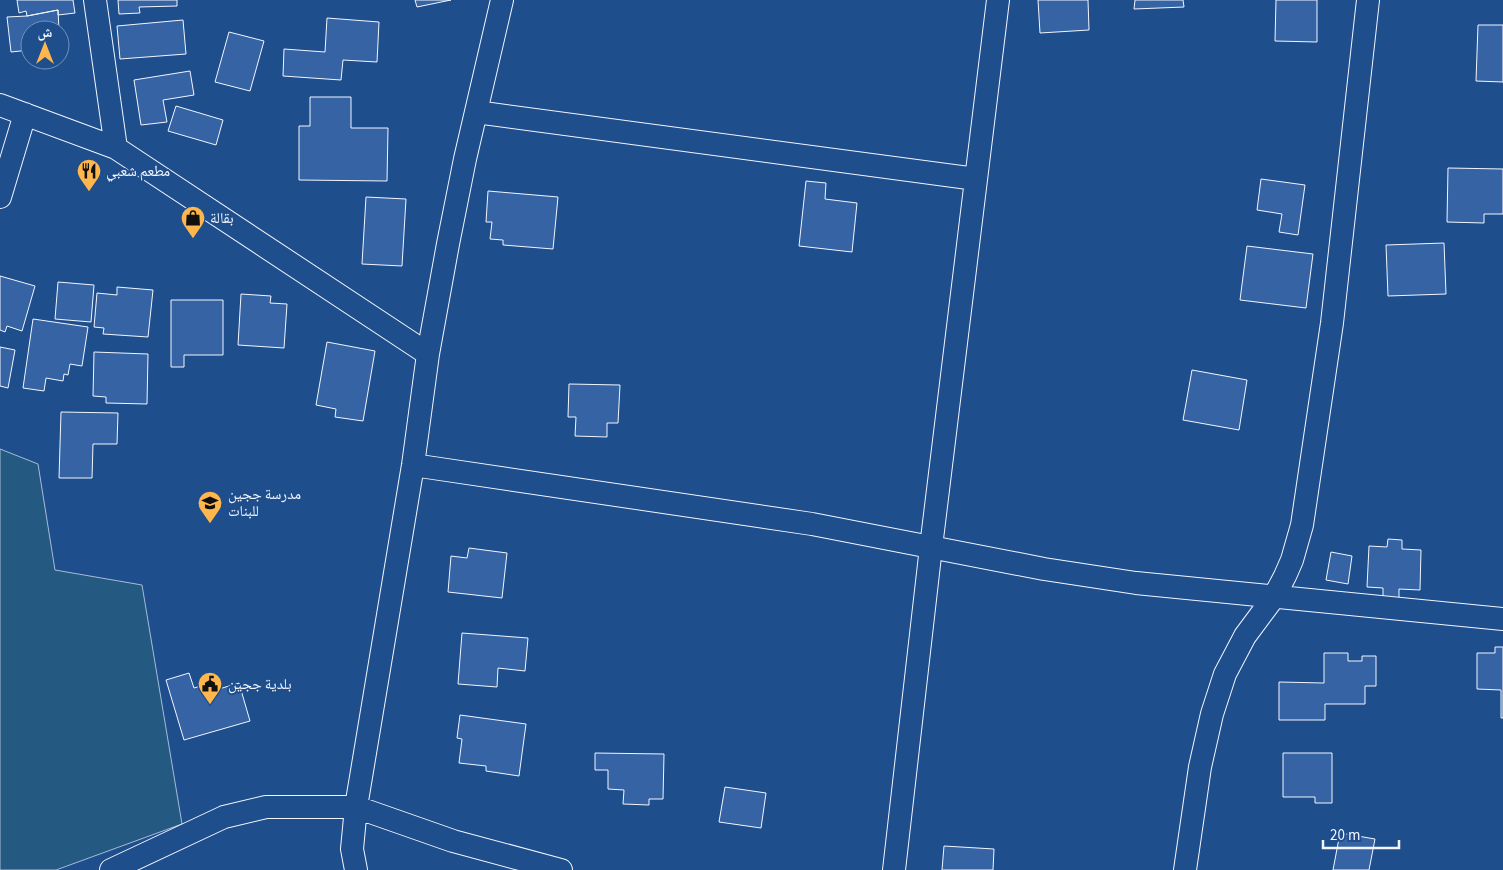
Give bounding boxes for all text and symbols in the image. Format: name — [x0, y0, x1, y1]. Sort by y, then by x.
north arrow — [20, 20, 70, 70]
text: ش — [38, 23, 53, 43]
restaurant icon: مطعم شعبي — [76, 158, 102, 192]
place label: مطعم شعبي — [106, 161, 170, 182]
shop icon: بقالة — [180, 205, 206, 239]
place label: بقالة — [210, 208, 234, 229]
place label: مدرسة ججين للبنات — [228, 484, 301, 522]
school or university icon: مدرسة ججين للبنات — [197, 490, 223, 524]
public building icon: بلدية ججين — [197, 671, 223, 705]
place label: بلدية ججين — [228, 674, 292, 695]
scale bar — [1323, 818, 1399, 850]
text: 20 m — [1330, 825, 1360, 846]

